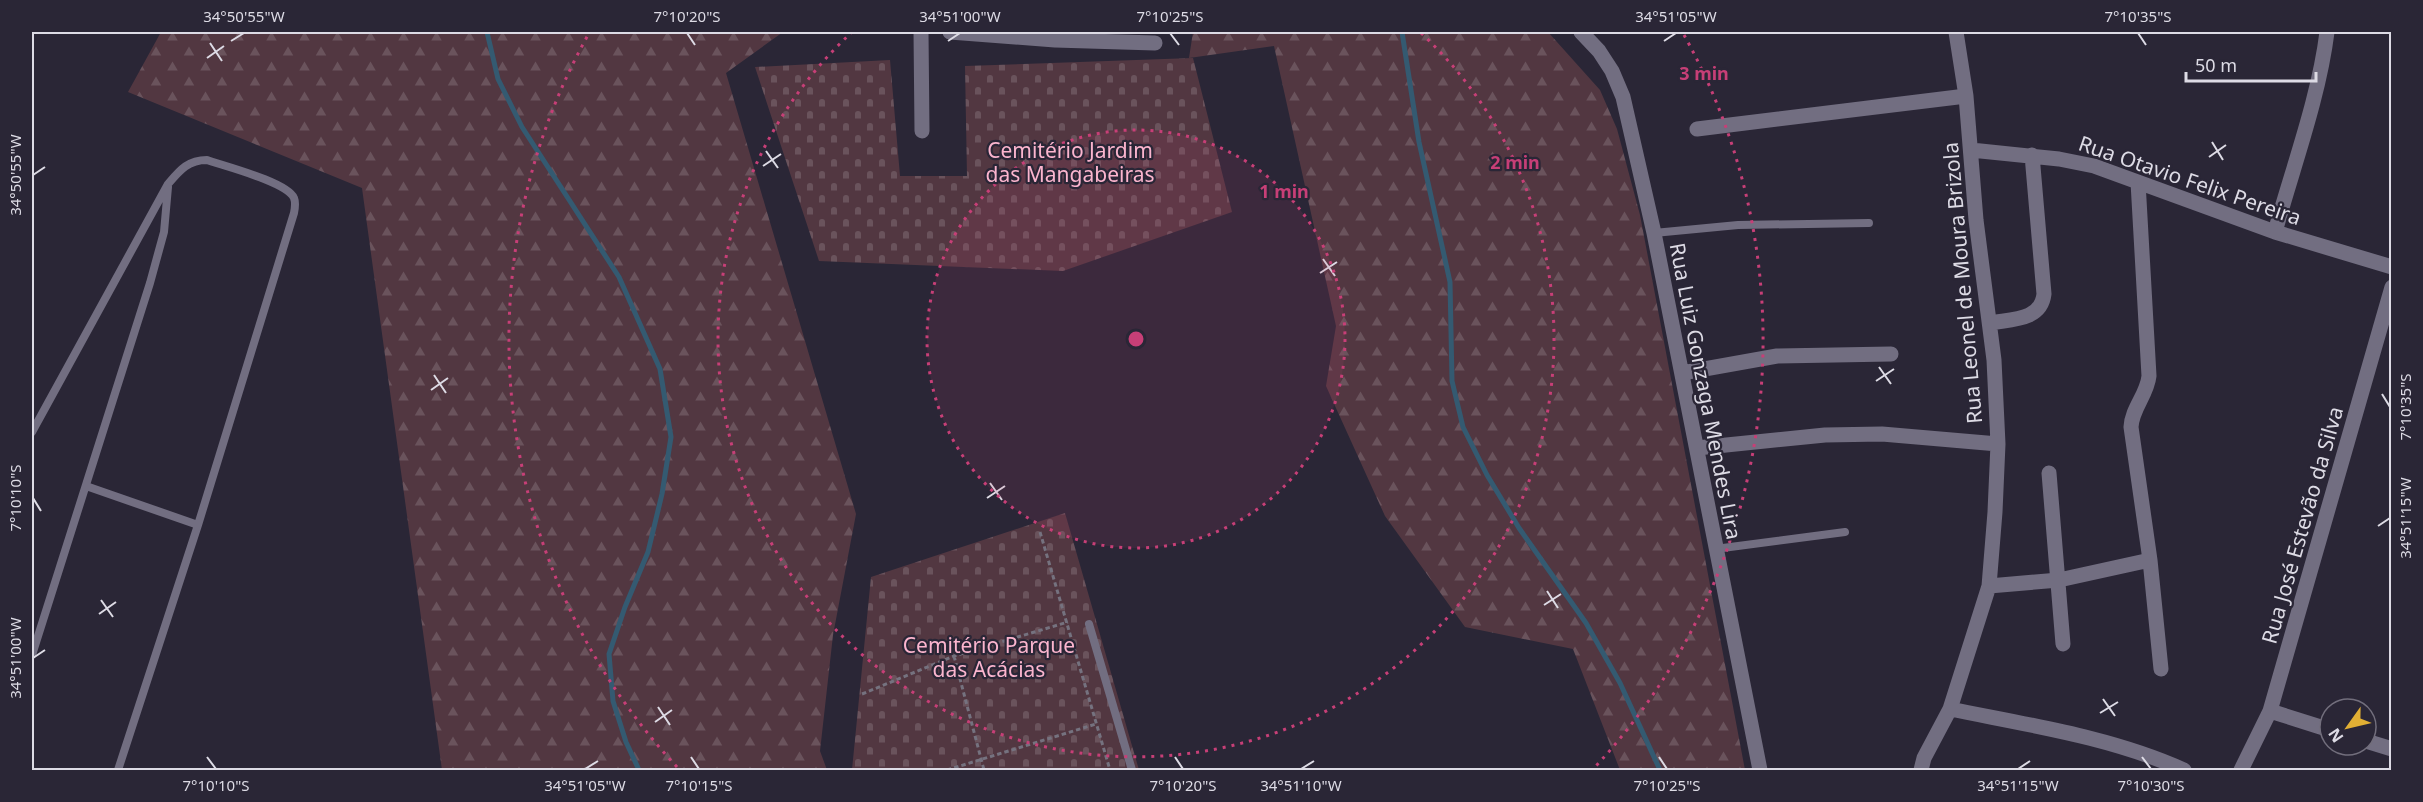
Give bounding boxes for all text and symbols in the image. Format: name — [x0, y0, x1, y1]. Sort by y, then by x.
text: 34°50'55"W — [203, 6, 285, 26]
text: 7°10'20"S — [653, 6, 721, 26]
text: 34°51'00"W — [919, 6, 1001, 26]
text: 7°10'25"S — [1136, 6, 1204, 26]
text: 34°51'05"W — [1635, 6, 1717, 26]
text: 7°10'35"S — [2104, 6, 2172, 26]
scale bar — [2186, 45, 2316, 83]
text: 50 m — [2195, 53, 2237, 77]
text: 3 min — [1679, 61, 1729, 85]
street label: Rua Otavio Felix Pereira — [2075, 129, 2305, 231]
text: 34°50'55"W — [5, 134, 25, 216]
park label: Cemitério Jardim das Mangabeiras — [986, 136, 1155, 188]
street label: Rua Leonel de Moura Brizola — [1936, 141, 1988, 425]
text: 2 min — [1490, 150, 1540, 174]
text: 1 min — [1259, 179, 1309, 203]
street label: Rua Luiz Gonzaga Mendes Lira — [1664, 240, 1748, 542]
centre of rings — [1126, 329, 1146, 349]
text: 7°10'35"S — [2395, 373, 2415, 441]
street label: Rua José Estevão da Silva — [2255, 403, 2349, 647]
text: 7°10'10"S — [5, 464, 25, 532]
text: 34°51'15"W — [2395, 477, 2415, 559]
text: 34°51'00"W — [5, 617, 25, 699]
park label: Cemitério Parque das Acácias — [903, 631, 1075, 683]
north arrow — [2318, 697, 2378, 757]
text: N — [2323, 724, 2348, 747]
text: 7°10'10"S — [182, 775, 250, 795]
text: 34°51'05"W — [544, 775, 626, 795]
text: 7°10'15"S — [665, 775, 733, 795]
text: 7°10'20"S — [1149, 775, 1217, 795]
text: 34°51'10"W — [1260, 775, 1342, 795]
text: 7°10'25"S — [1633, 775, 1701, 795]
text: 34°51'15"W — [1977, 775, 2059, 795]
text: 7°10'30"S — [2117, 775, 2185, 795]

